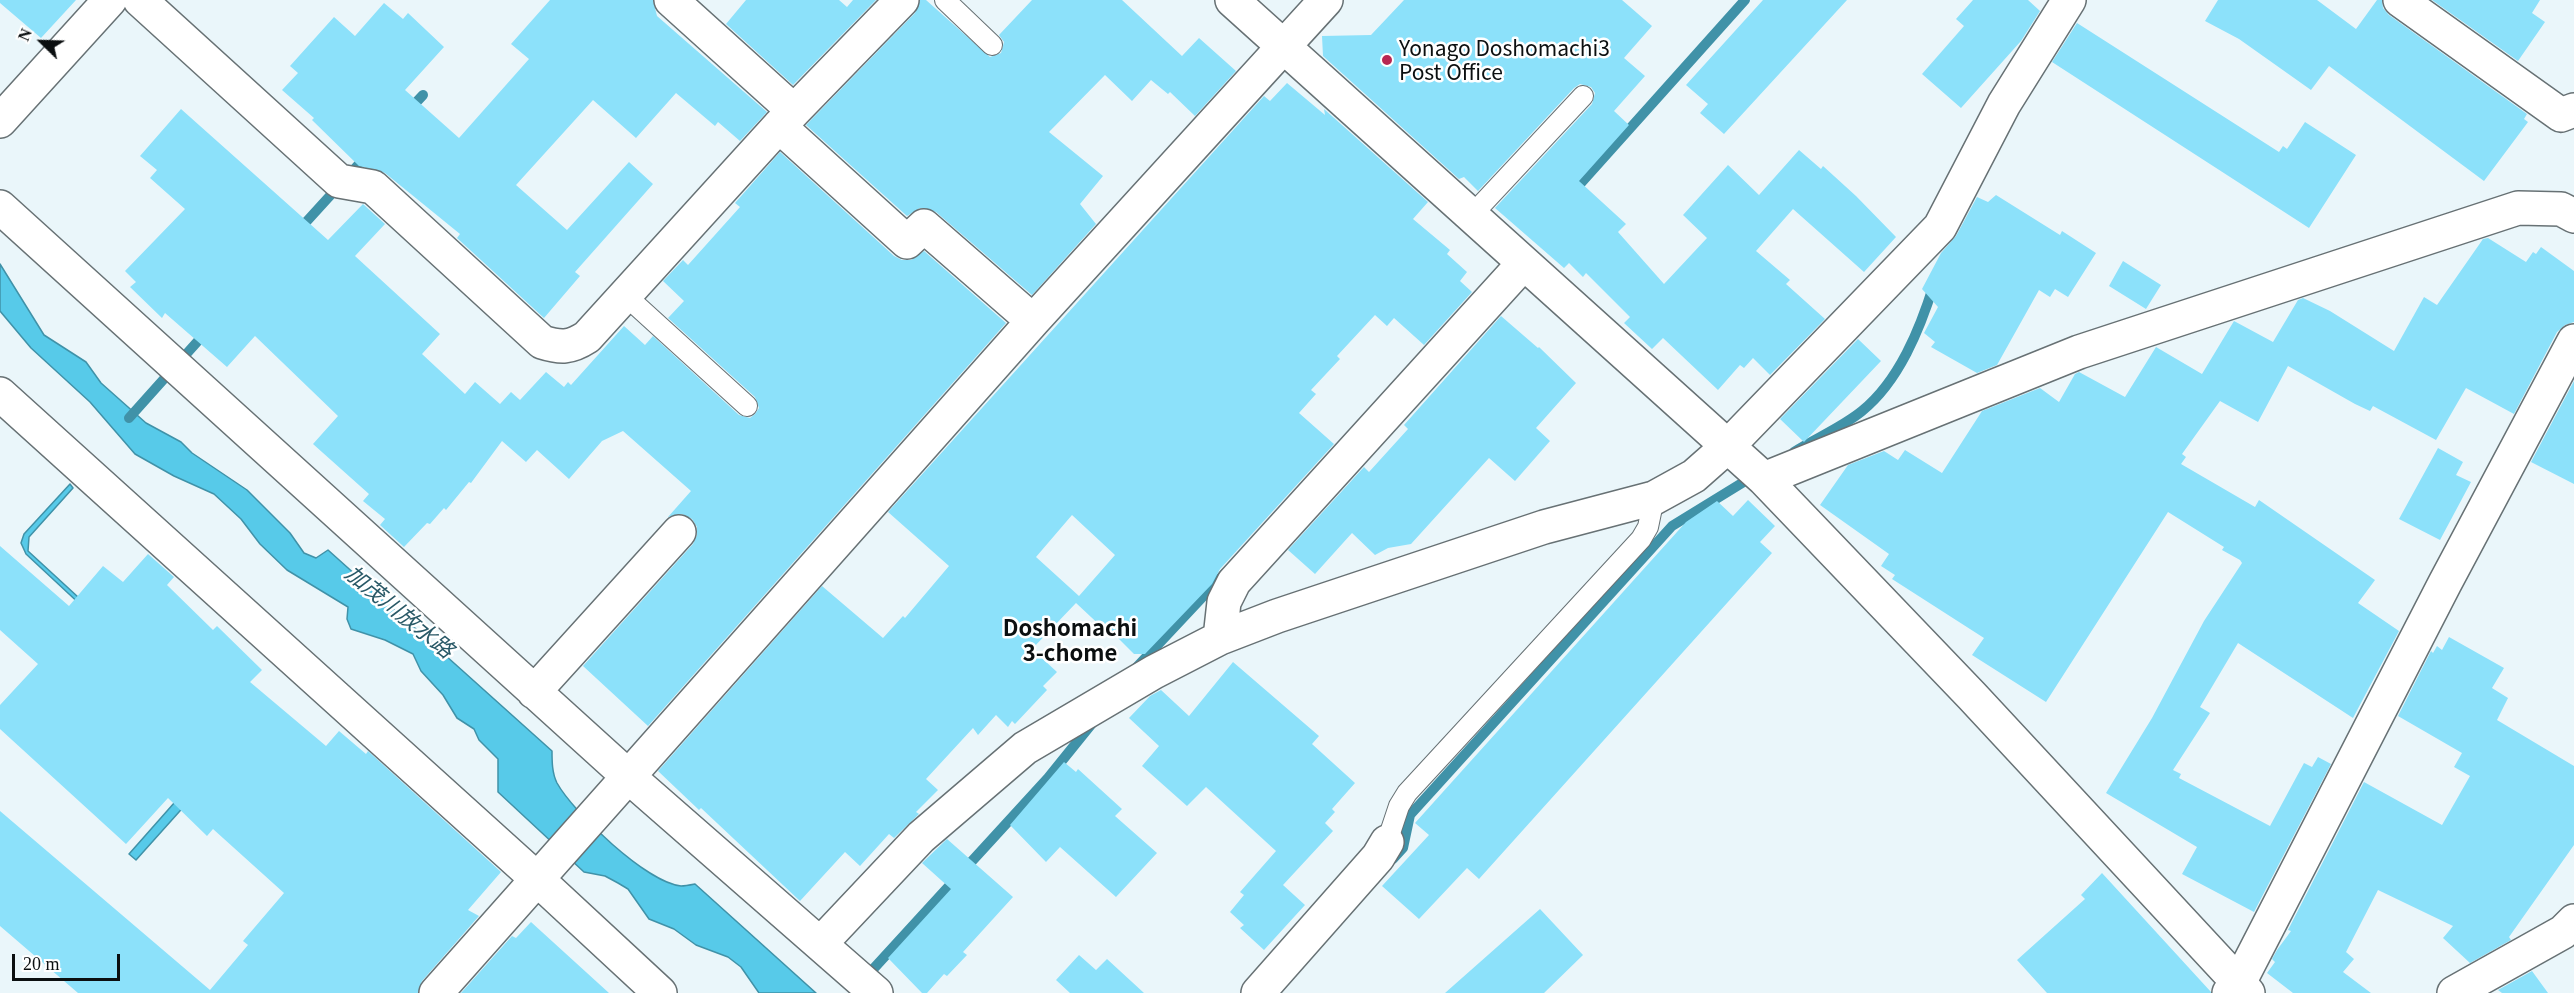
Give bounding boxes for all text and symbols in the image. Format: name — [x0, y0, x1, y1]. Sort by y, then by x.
north arrow — [12, 12, 72, 72]
text: N — [15, 26, 35, 43]
place label: Yonago Doshomachi3 Post Office — [1399, 35, 1610, 85]
marker: Yonago Doshomachi3 Post Office — [1380, 53, 1394, 67]
water label: 加茂川放水路 — [340, 559, 460, 663]
district label: Doshomachi 3-chome — [1003, 615, 1137, 666]
scale bar — [15, 942, 123, 980]
text: 20 m — [23, 954, 60, 974]

